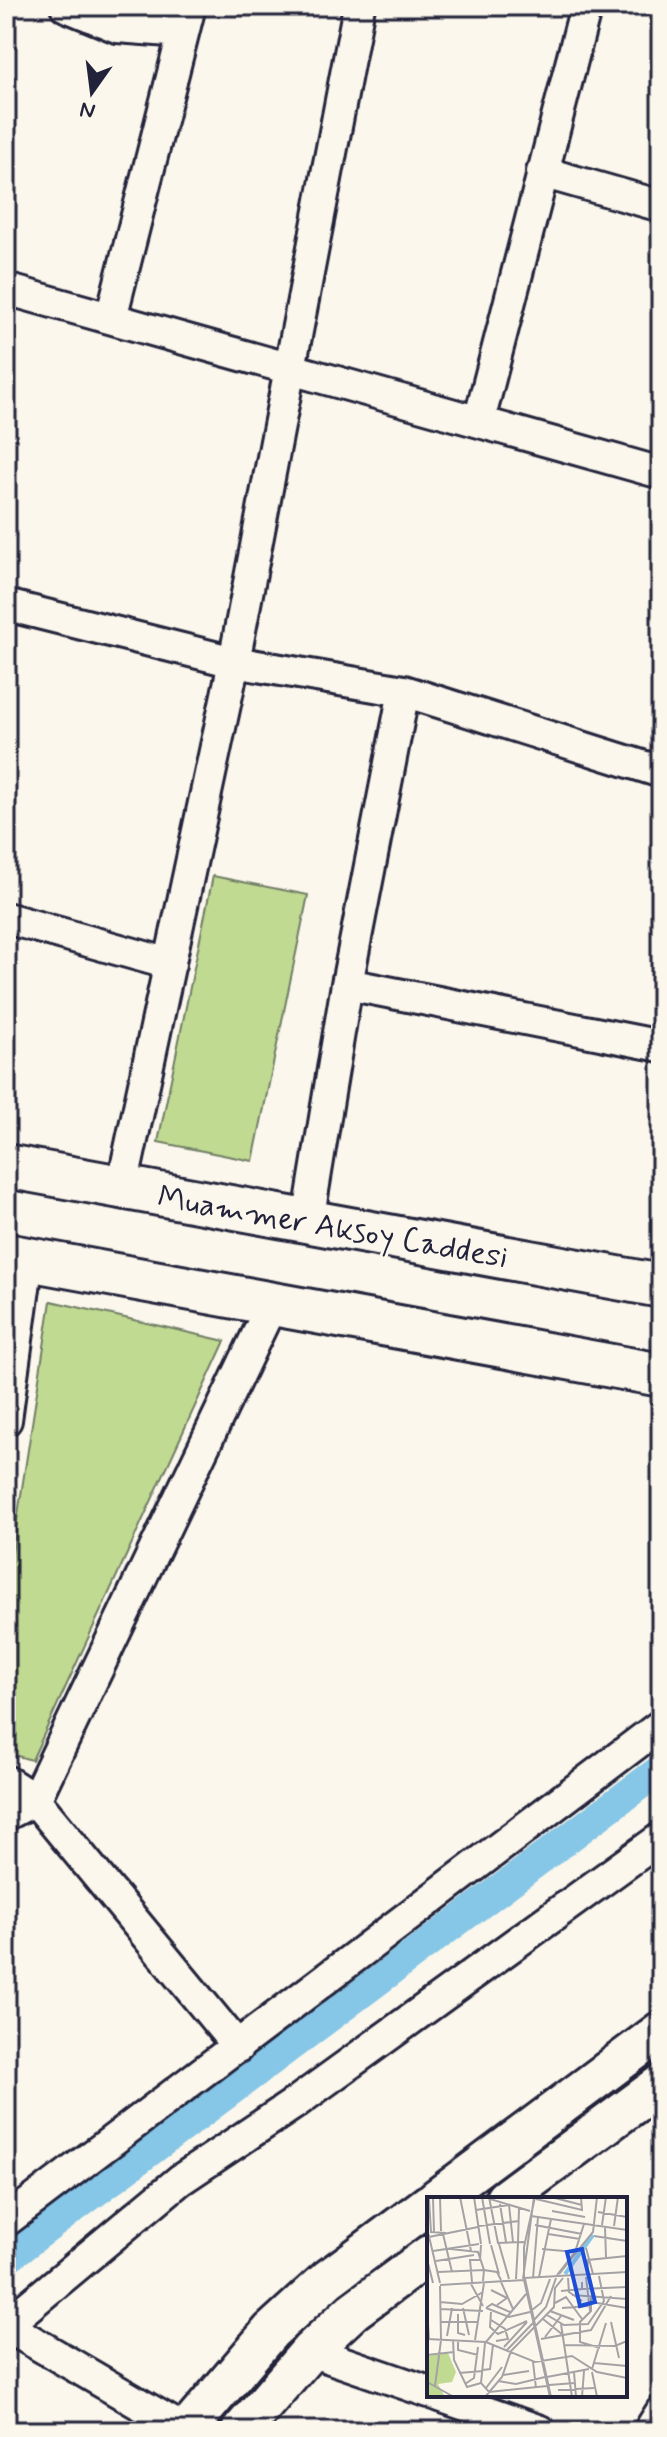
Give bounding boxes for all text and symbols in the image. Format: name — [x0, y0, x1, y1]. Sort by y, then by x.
north arrow — [52, 52, 132, 132]
text: N — [77, 94, 98, 125]
street label: Muammer Aksoy Caddesi — [154, 1176, 511, 1279]
inset map — [427, 2197, 627, 2397]

